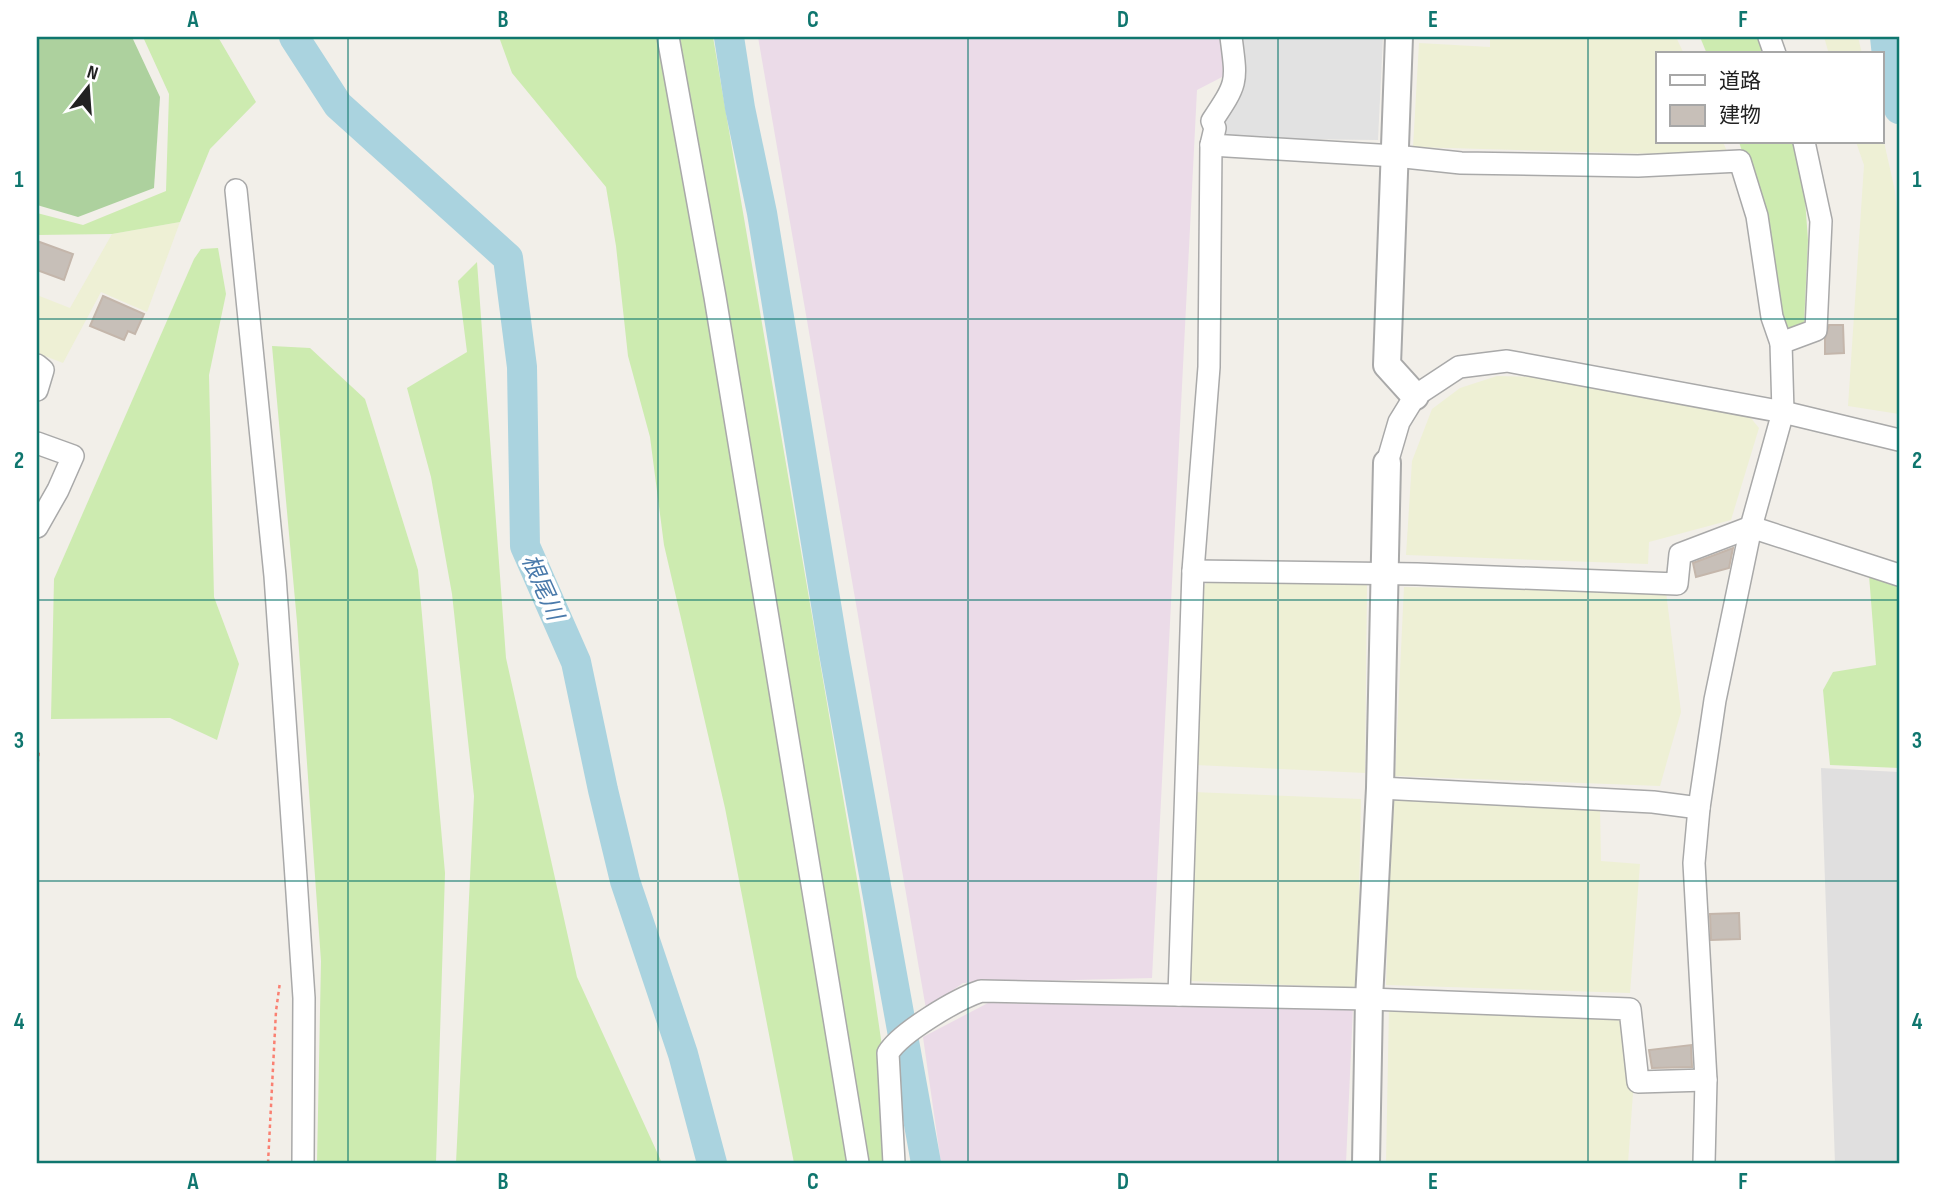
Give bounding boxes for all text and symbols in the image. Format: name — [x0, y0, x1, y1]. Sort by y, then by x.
text: A — [187, 6, 200, 34]
text: B — [498, 6, 509, 34]
text: C — [807, 6, 819, 34]
text: D — [1117, 6, 1129, 34]
text: E — [1428, 6, 1438, 34]
text: F — [1738, 6, 1748, 34]
north arrow — [52, 52, 122, 122]
legend — [1656, 52, 1884, 144]
text: N — [84, 61, 101, 86]
text: 道路 — [1719, 69, 1761, 94]
text: 建物 — [1719, 103, 1761, 128]
text: 1 — [14, 166, 24, 194]
text: 1 — [1912, 166, 1922, 194]
text: 2 — [14, 447, 24, 475]
text: 2 — [1912, 447, 1922, 475]
water label: 根尾川 — [515, 550, 570, 627]
text: 3 — [14, 727, 24, 755]
text: 3 — [1912, 727, 1922, 755]
text: 4 — [14, 1008, 25, 1036]
text: 4 — [1912, 1008, 1923, 1036]
text: A — [187, 1168, 200, 1196]
text: B — [498, 1168, 509, 1196]
text: C — [807, 1168, 819, 1196]
text: D — [1117, 1168, 1129, 1196]
text: E — [1428, 1168, 1438, 1196]
text: F — [1738, 1168, 1748, 1196]

